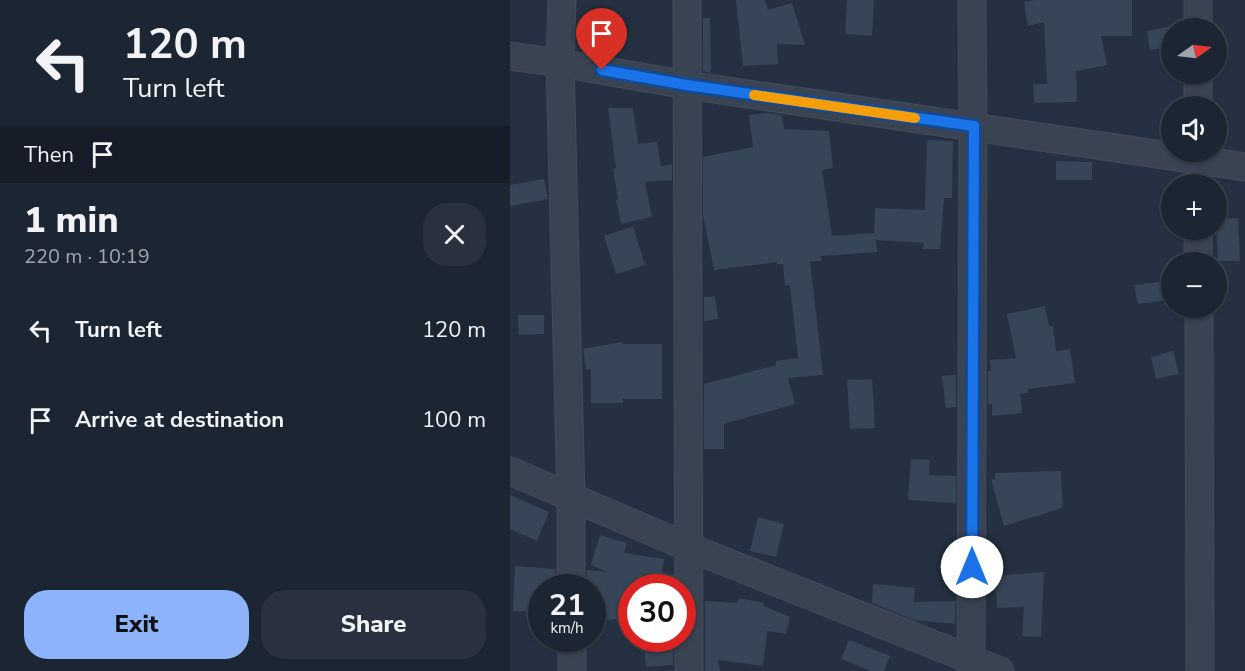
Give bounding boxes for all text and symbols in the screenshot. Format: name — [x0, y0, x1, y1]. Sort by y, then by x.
pin — [576, 8, 627, 70]
text: 120 m — [123, 16, 247, 73]
icon: arrive — [585, 17, 618, 50]
north arrow — [1161, 18, 1227, 84]
map controls — [1161, 18, 1227, 318]
icon: left — [24, 24, 102, 102]
text: Turn left — [123, 70, 224, 107]
button: sound — [1161, 96, 1227, 162]
icon: arrive — [86, 138, 119, 171]
text: Then — [24, 140, 74, 170]
button: + — [1161, 174, 1227, 240]
text: 1 min — [24, 196, 119, 245]
button: close — [423, 203, 486, 266]
text: 220 m · 10:19 — [24, 243, 150, 270]
button: − — [1161, 252, 1227, 318]
icon: left — [24, 314, 57, 347]
text: Turn left — [75, 315, 162, 345]
text: 120 m — [422, 315, 486, 345]
icon: arrive — [24, 404, 57, 437]
text: Arrive at destination — [75, 405, 284, 435]
text: 100 m — [422, 405, 486, 435]
position arrow — [940, 535, 1004, 599]
speed limit sign: 30 — [618, 574, 696, 652]
text: 21 — [549, 585, 585, 626]
button: Exit — [24, 590, 249, 659]
button: Share — [261, 590, 486, 659]
text: km/h — [550, 618, 584, 638]

